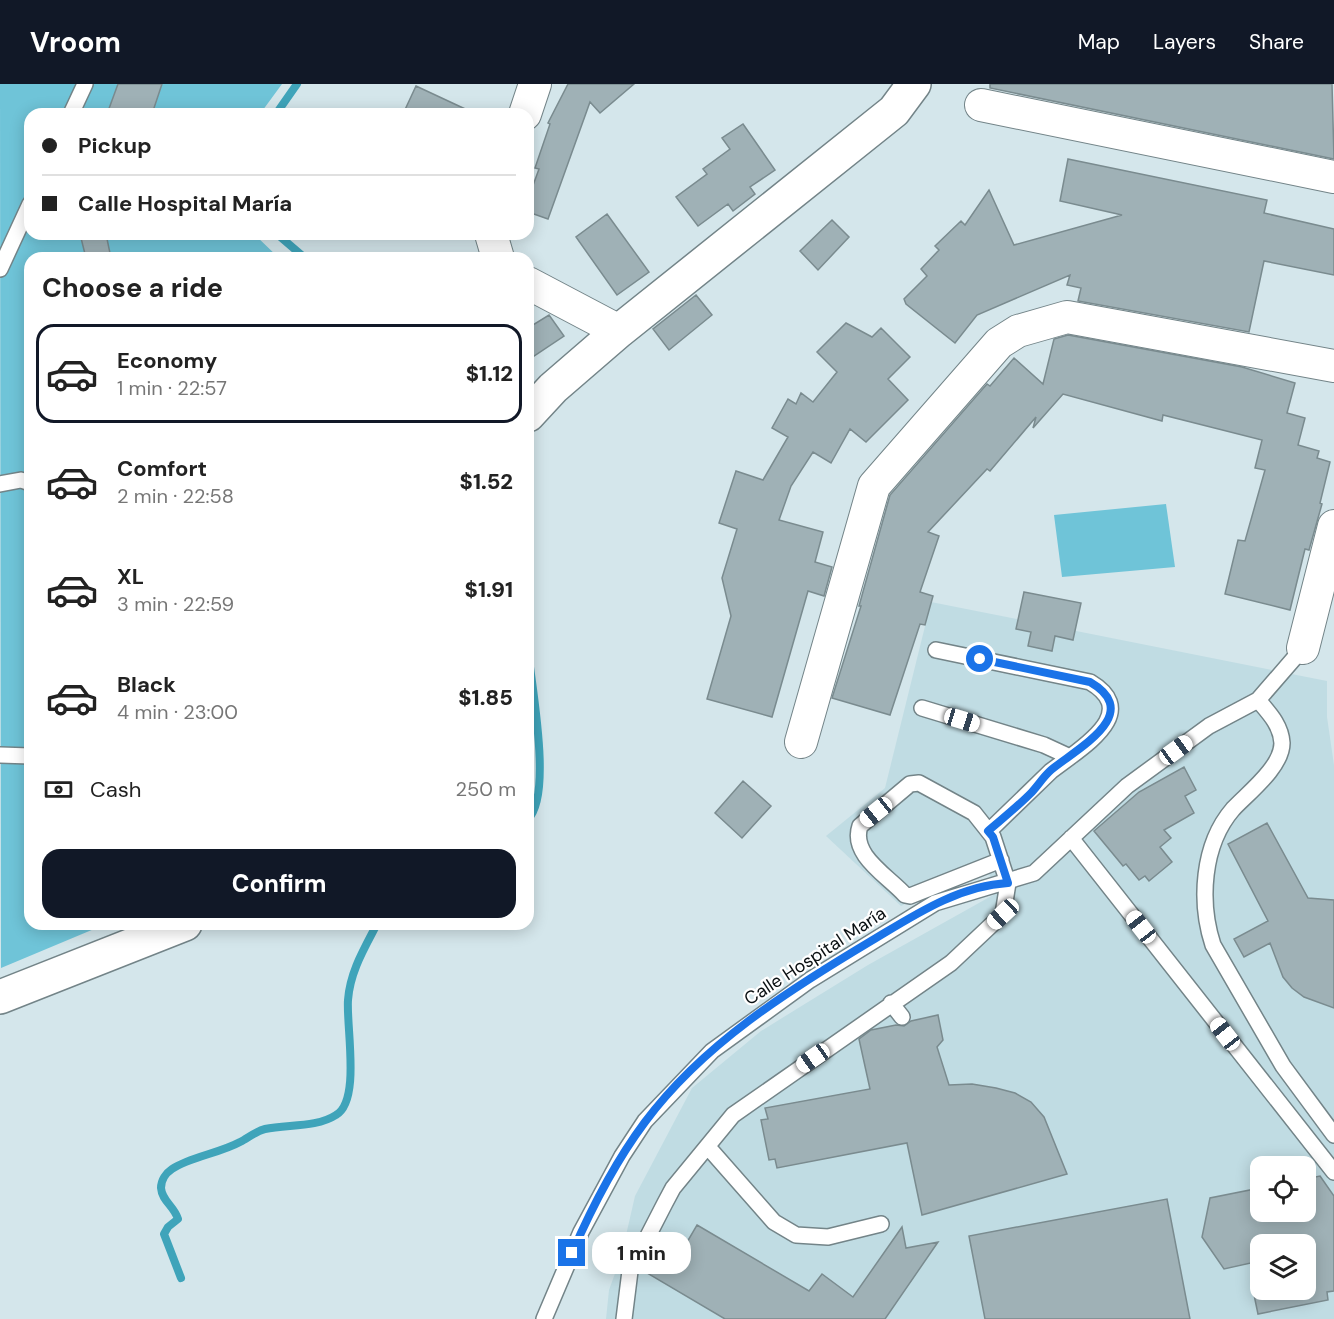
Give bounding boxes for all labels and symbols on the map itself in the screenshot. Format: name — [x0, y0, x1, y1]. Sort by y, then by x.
route start — [966, 645, 993, 672]
car — [942, 706, 982, 734]
car — [1156, 732, 1196, 768]
car — [856, 794, 896, 830]
car — [984, 895, 1022, 933]
street label: Calle Hospital María — [740, 901, 890, 1011]
car — [1123, 907, 1159, 947]
car — [1207, 1014, 1243, 1054]
car — [793, 1040, 833, 1076]
callout: 1 min — [593, 1232, 692, 1274]
route end — [558, 1239, 585, 1266]

